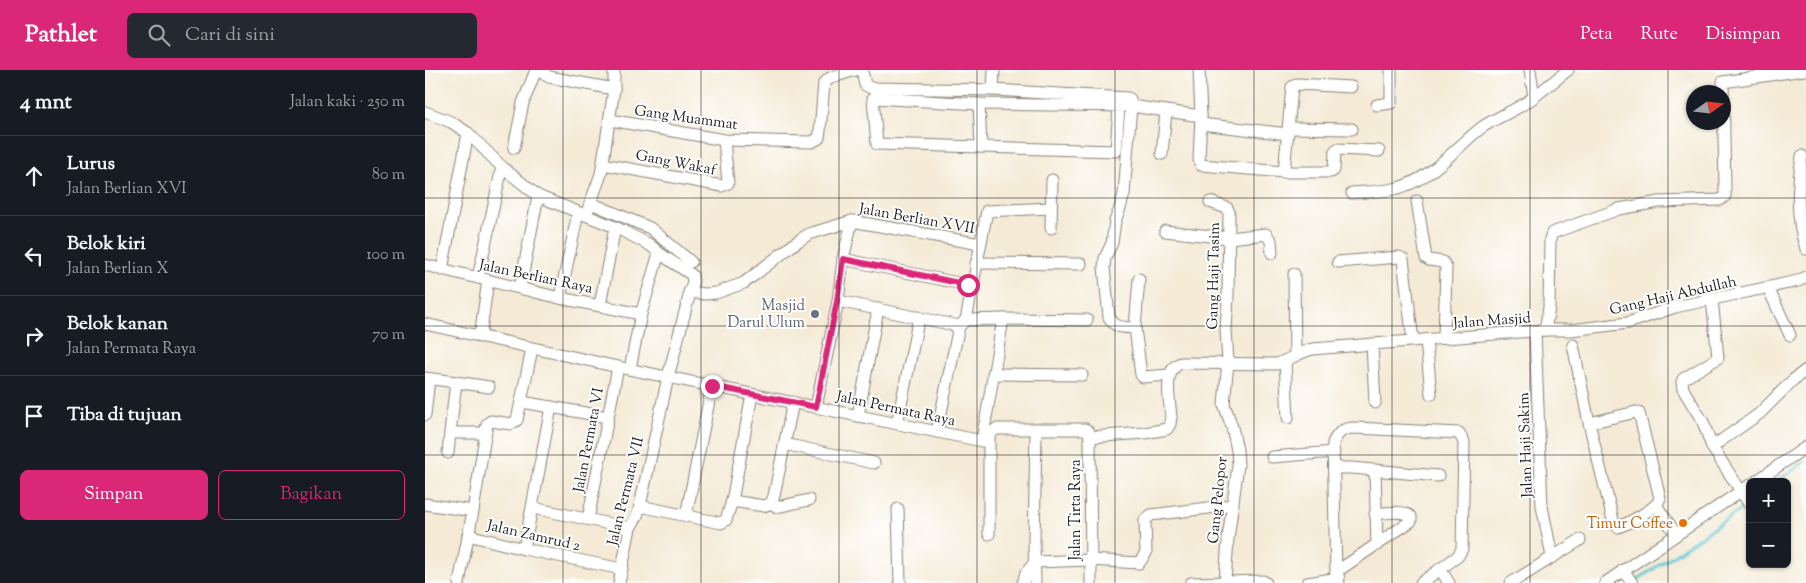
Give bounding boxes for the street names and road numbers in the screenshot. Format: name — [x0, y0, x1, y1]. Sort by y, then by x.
street label: Gang Muammat — [633, 101, 739, 136]
street label: Gang Wakaf — [634, 145, 718, 182]
street label: Jalan Berlian XVII — [856, 199, 976, 240]
street label: Gang Haji Tasim — [1203, 222, 1226, 330]
street label: Jalan Berlian Raya — [476, 255, 595, 300]
street label: Gang Haji Abdullah — [1608, 272, 1739, 321]
street label: Jalan Masjid — [1452, 308, 1532, 335]
street label: Jalan Permata VI — [569, 386, 610, 495]
street label: Jalan Permata Raya — [833, 386, 957, 432]
street label: Jalan Haji Sakim — [1514, 391, 1539, 499]
street label: Jalan Permata VII — [603, 435, 650, 549]
street label: Gang Pelopor — [1203, 455, 1234, 545]
street label: Jalan Tirta Raya — [1066, 459, 1087, 562]
street label: Jalan Zamrud 2 — [484, 515, 582, 557]

